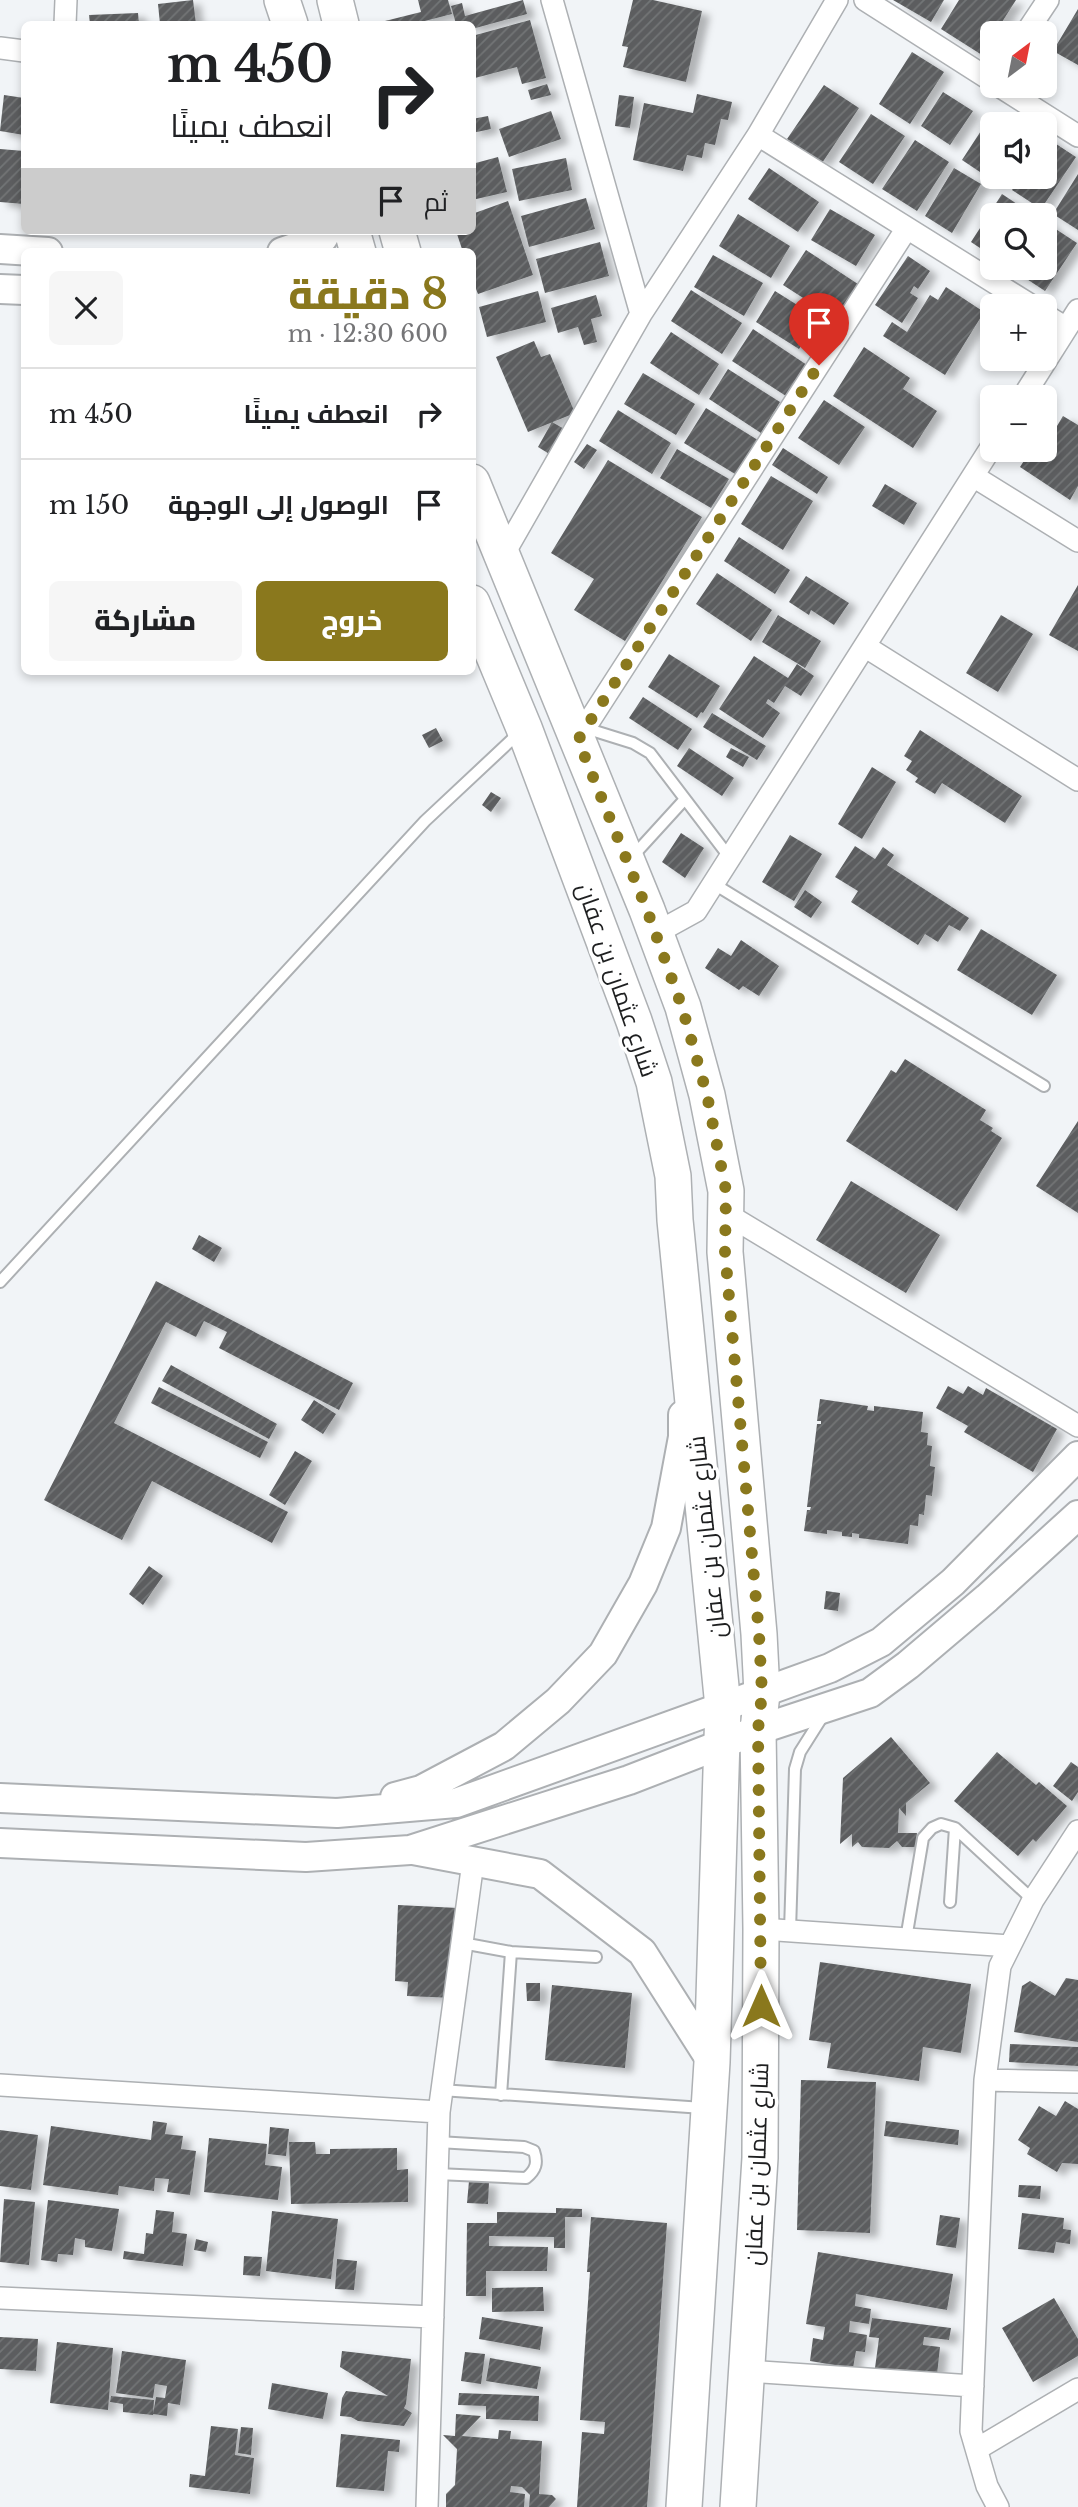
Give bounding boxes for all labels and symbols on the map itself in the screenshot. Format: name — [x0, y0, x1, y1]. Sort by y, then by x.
north arrow — [980, 21, 1057, 98]
pin — [789, 293, 849, 365]
street label: شارع عثمان بن عفان — [569, 879, 664, 1081]
street label: شارع عثمان بن عفان — [681, 1434, 734, 1640]
position arrow — [724, 1969, 798, 2043]
street label: شارع عثمان بن عفان — [738, 2062, 777, 2266]

